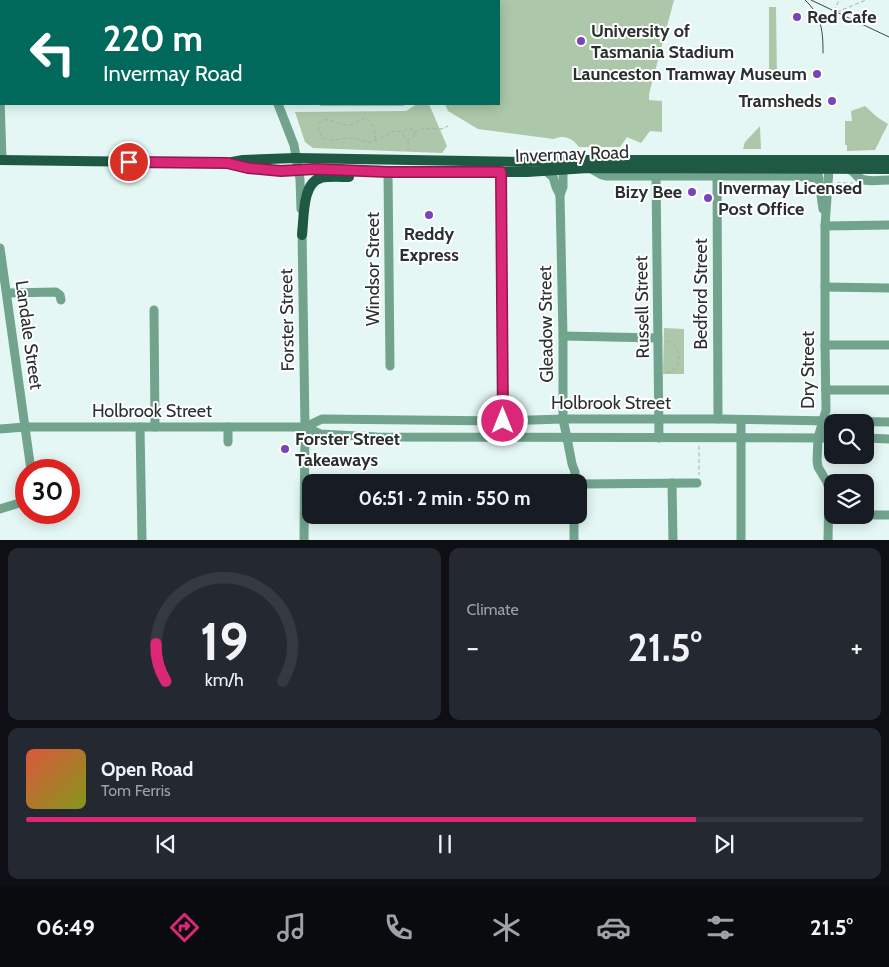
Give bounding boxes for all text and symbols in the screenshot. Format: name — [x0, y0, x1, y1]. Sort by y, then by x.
place label: Red Cafe — [807, 6, 877, 28]
marker: Red Cafe — [791, 11, 803, 23]
text: 220 m — [103, 17, 203, 60]
icon: left — [20, 20, 85, 85]
place label: University of Tasmania Stadium — [591, 20, 734, 63]
marker: University of Tasmania Stadium — [575, 35, 587, 47]
text: Invermay Road — [103, 60, 242, 87]
place label: Launceston Tramway Museum — [573, 63, 807, 85]
marker: Launceston Tramway Museum — [811, 68, 823, 80]
place label: Tramsheds — [738, 90, 822, 112]
marker: Tramsheds — [826, 95, 838, 107]
pin — [108, 141, 150, 183]
street label: Invermay Road — [515, 141, 629, 167]
icon: arrive — [115, 148, 143, 176]
place label: Invermay Licensed Post Office — [718, 177, 862, 220]
place label: Bizy Bee — [614, 181, 682, 203]
marker: Bizy Bee — [686, 186, 698, 198]
marker: Invermay Licensed Post Office — [702, 192, 714, 204]
marker: Reddy Express — [423, 209, 435, 221]
street label: Windsor Street — [362, 212, 384, 326]
place label: Reddy Express — [399, 223, 459, 266]
street label: Bedford Street — [690, 238, 712, 350]
street label: Russell Street — [630, 255, 654, 359]
street label: Gleadow Street — [534, 265, 558, 383]
street label: Forster Street — [275, 268, 299, 372]
street label: Landale Street — [10, 279, 48, 391]
street label: Dry Street — [797, 331, 819, 409]
street label: Holbrook Street — [551, 392, 671, 414]
position arrow — [476, 394, 528, 446]
street label: Holbrook Street — [92, 400, 212, 422]
map controls — [824, 414, 874, 524]
button: search — [824, 414, 874, 464]
place label: Forster Street Takeaways — [295, 428, 400, 471]
marker: Forster Street Takeaways — [279, 443, 291, 455]
speed limit sign: 30 — [15, 459, 80, 524]
button: layers — [824, 474, 874, 524]
text: 06:51 · 2 min · 550 m — [359, 487, 530, 510]
text: Climate — [467, 600, 519, 619]
text: 19 — [200, 610, 248, 673]
text: 21.5° — [628, 624, 702, 671]
text: − — [467, 630, 479, 664]
text: + — [851, 630, 863, 664]
text: km/h — [205, 669, 244, 690]
text: Open Road — [101, 758, 193, 781]
text: Tom Ferris — [101, 781, 171, 800]
icon: previous — [152, 830, 180, 858]
icon: pause — [431, 830, 459, 858]
icon: next — [710, 830, 738, 858]
icon: directions — [167, 910, 202, 945]
icon: music — [274, 910, 309, 945]
icon: phone — [381, 910, 416, 945]
icon: climate — [489, 910, 524, 945]
icon: car — [596, 910, 631, 945]
icon: filters — [703, 910, 738, 945]
text: 06:49 — [36, 914, 95, 941]
text: 21.5° — [810, 914, 853, 941]

